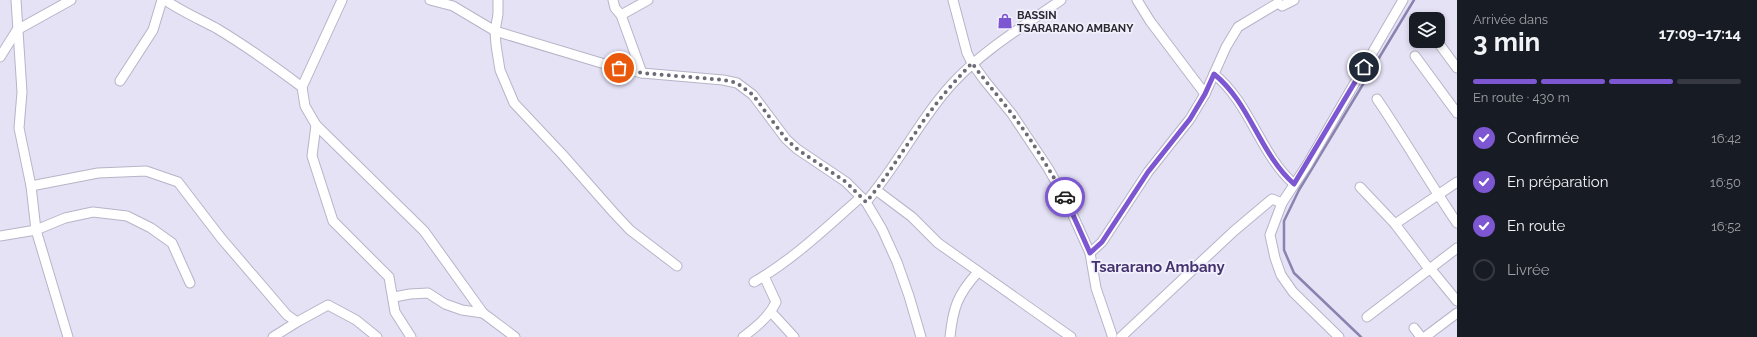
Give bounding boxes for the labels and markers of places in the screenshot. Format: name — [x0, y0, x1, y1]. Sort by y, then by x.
place label: BASSIN TSARARANO AMBANY — [1017, 9, 1134, 35]
shop icon: BASSIN TSARARANO AMBANY — [996, 12, 1014, 30]
pin — [1347, 50, 1381, 84]
pin — [602, 51, 636, 85]

